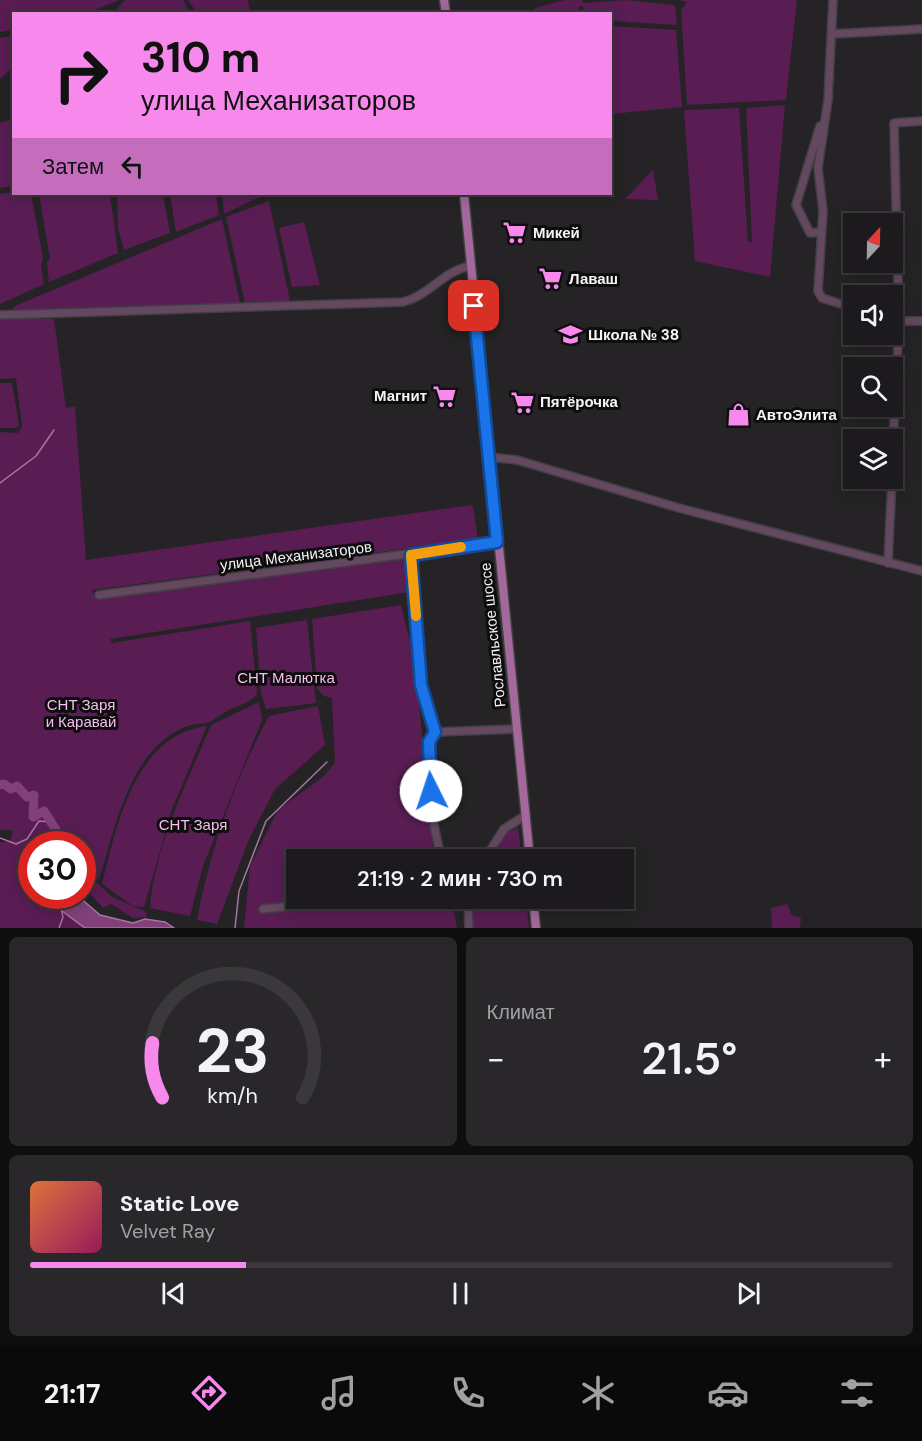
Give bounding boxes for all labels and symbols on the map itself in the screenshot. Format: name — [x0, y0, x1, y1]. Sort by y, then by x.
north arrow — [843, 213, 903, 273]
supermarket icon: Микей — [502, 220, 528, 246]
place label: Микей — [533, 223, 580, 243]
supermarket icon: Лаваш — [538, 266, 564, 292]
place label: Лаваш — [569, 269, 618, 289]
pin — [448, 280, 499, 331]
school or university icon: Школа № 38 — [557, 322, 583, 348]
place label: Школа № 38 — [588, 325, 679, 345]
supermarket icon: Магнит — [432, 383, 458, 409]
place label: Магнит — [374, 386, 427, 406]
supermarket icon: Пятёрочка — [509, 389, 535, 415]
place label: Пятёрочка — [540, 392, 618, 412]
shop icon: АвтоЭлита — [725, 402, 751, 428]
place label: АвтоЭлита — [756, 405, 838, 425]
street label: улица Механизаторов — [219, 537, 373, 575]
street label: Рославльское шоссе — [475, 562, 511, 708]
park label: СНТ Малютка — [237, 668, 335, 688]
park label: СНТ Заря и Каравай — [46, 695, 116, 732]
position arrow — [399, 759, 463, 823]
park label: СНТ Заря — [159, 815, 227, 835]
speed limit sign: 30 — [18, 831, 96, 909]

